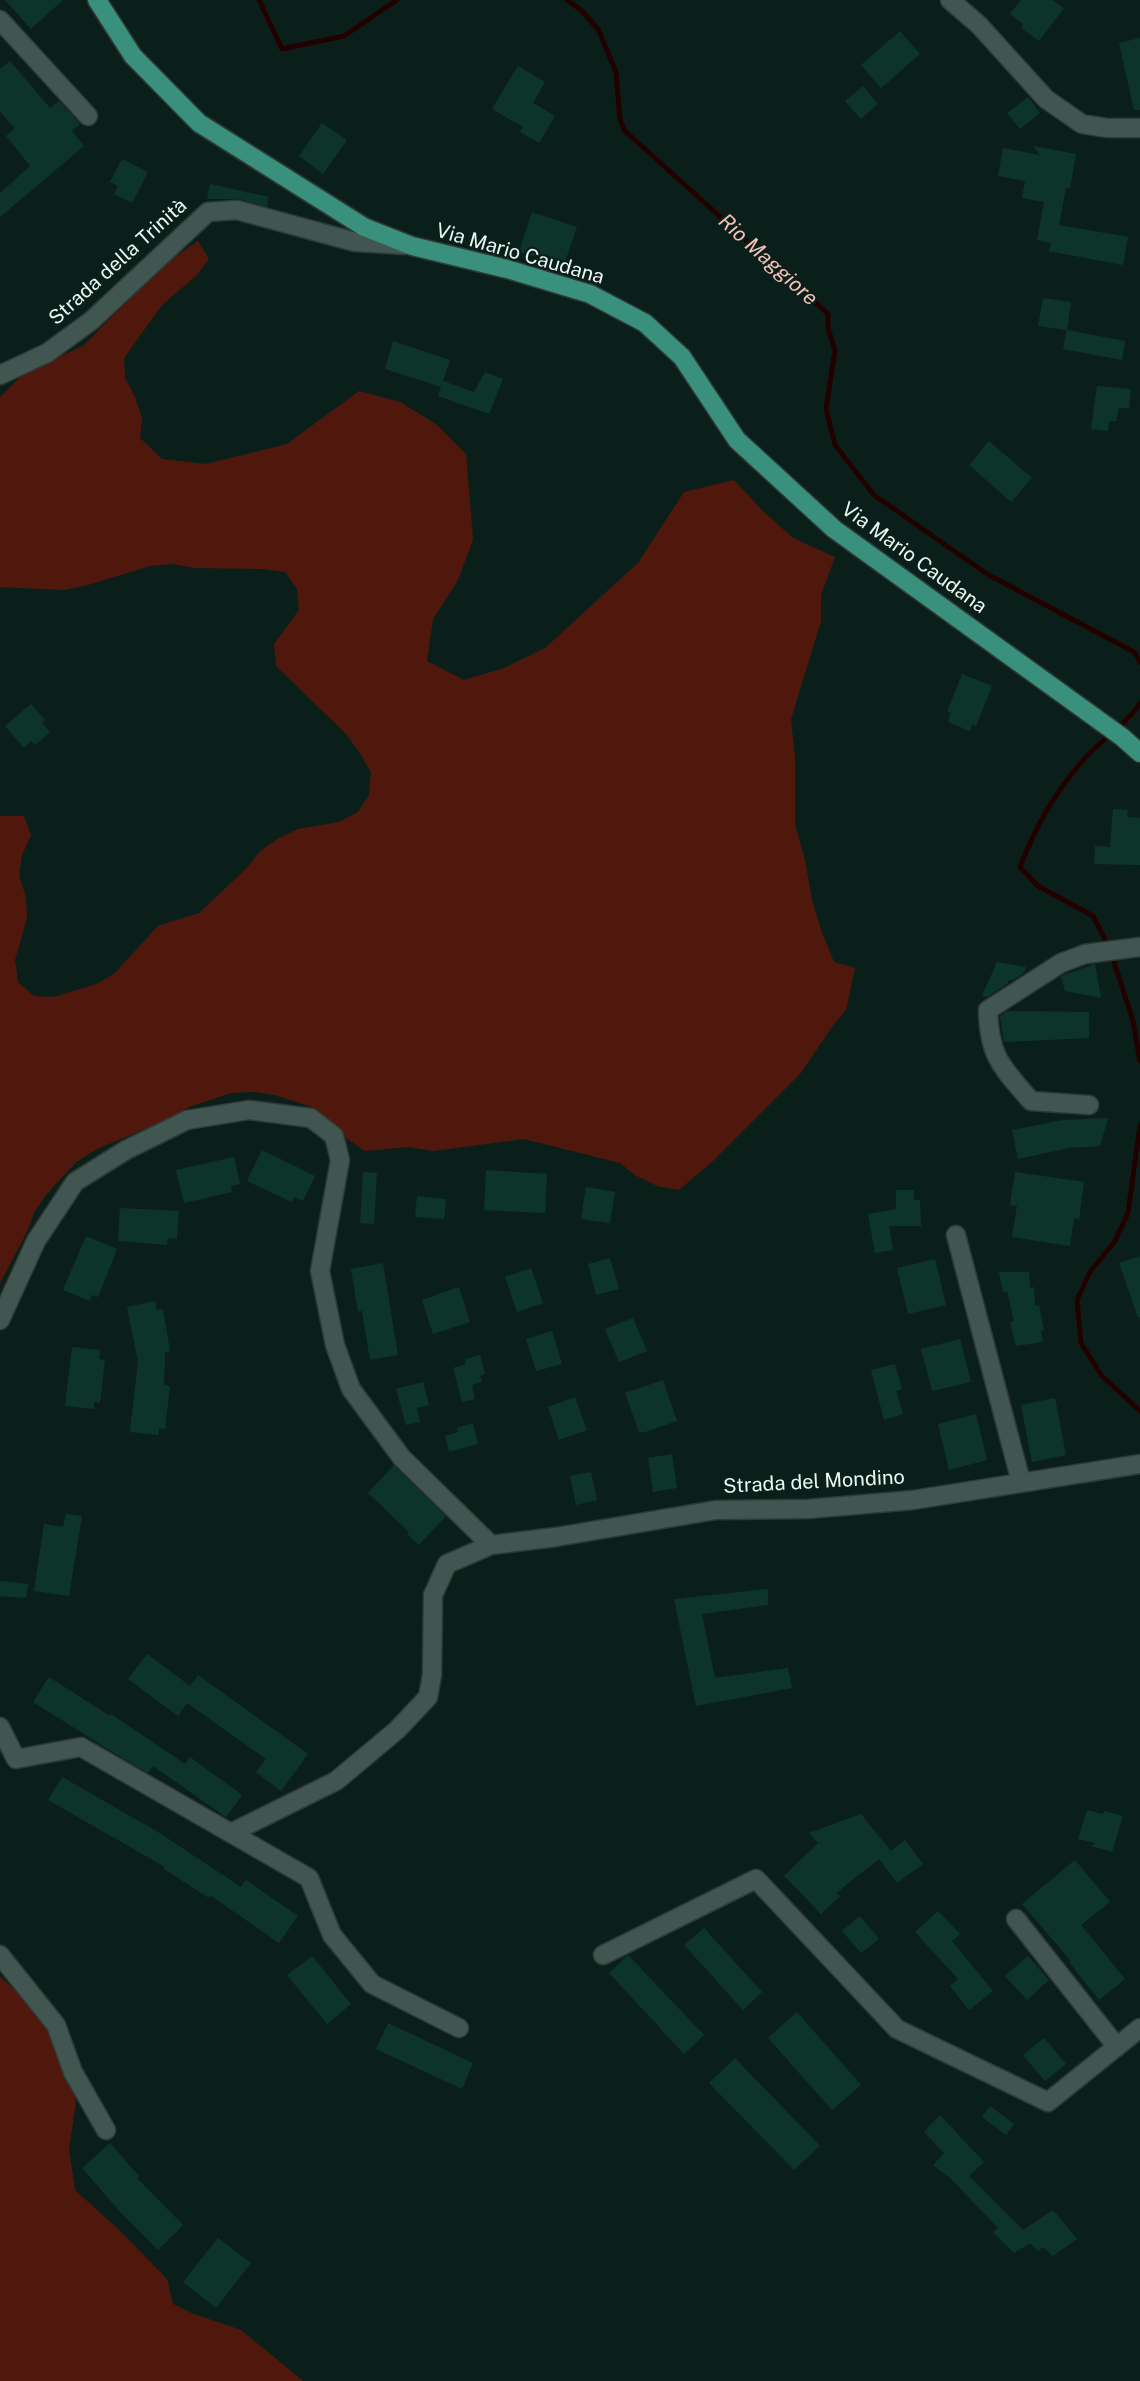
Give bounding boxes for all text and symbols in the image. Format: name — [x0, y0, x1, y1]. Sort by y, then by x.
street label: Strada della Trinità — [44, 194, 192, 330]
water label: Rio Maggiore — [713, 209, 823, 311]
street label: Via Mario Caudana — [433, 219, 607, 289]
street label: Via Mario Caudana — [837, 497, 991, 619]
street label: Strada del Mondino — [723, 1465, 905, 1499]

